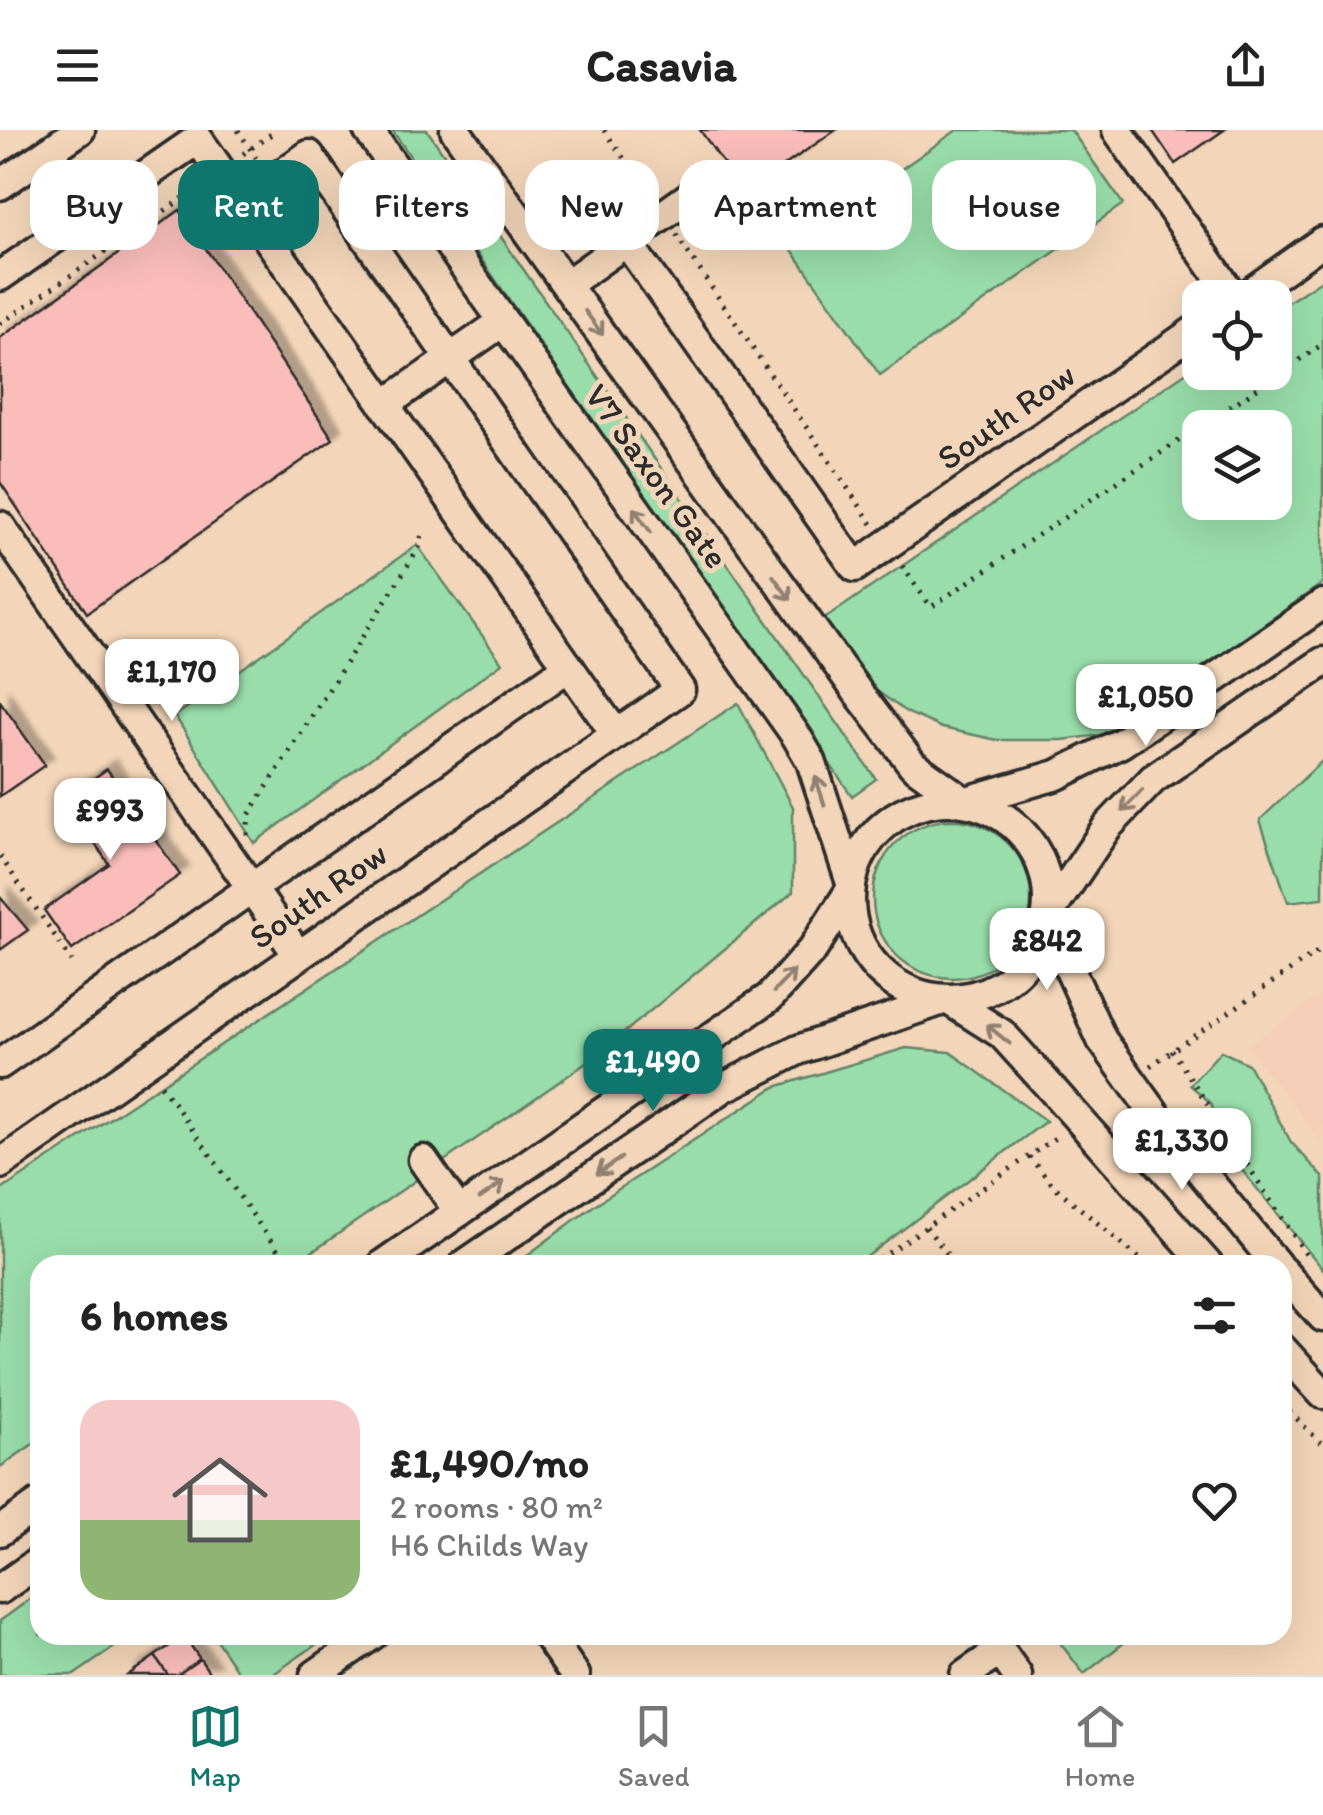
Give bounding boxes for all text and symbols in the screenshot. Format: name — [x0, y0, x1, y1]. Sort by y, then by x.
icon: menu — [50, 38, 105, 93]
text: Casavia — [586, 38, 737, 92]
icon: share — [1218, 38, 1273, 93]
chip: Buy — [30, 160, 158, 250]
chip: Rent — [178, 160, 319, 250]
chip: Filters — [339, 160, 505, 250]
chip: New — [525, 160, 659, 250]
chip: Apartment — [679, 160, 912, 250]
chip: House — [932, 160, 1096, 250]
map controls — [1182, 280, 1292, 520]
button: locate — [1182, 280, 1292, 390]
one-way arrow — [583, 309, 604, 336]
street label: South Row — [929, 353, 1083, 479]
street label: V7 Saxon Gate — [576, 376, 738, 576]
button: layers — [1182, 410, 1292, 520]
one-way arrow — [632, 507, 653, 535]
one-way arrow — [772, 573, 793, 601]
pin: £1,170 — [91, 639, 253, 724]
text: £1,170 — [127, 652, 217, 690]
pin: £1,050 — [1065, 664, 1227, 749]
text: £1,050 — [1098, 677, 1194, 715]
one-way arrow — [810, 775, 828, 807]
pin: £993 — [51, 778, 169, 863]
one-way arrow — [1120, 789, 1144, 813]
text: £993 — [76, 791, 144, 829]
street label: South Row — [241, 832, 395, 958]
pin: £842 — [988, 908, 1106, 993]
text: £842 — [1012, 921, 1082, 959]
one-way arrow — [772, 969, 795, 994]
one-way arrow — [986, 1024, 1012, 1046]
pin: £1,490 — [572, 1029, 734, 1114]
text: £1,490 — [605, 1042, 701, 1080]
pin: £1,330 — [1101, 1108, 1263, 1193]
text: £1,330 — [1135, 1121, 1229, 1159]
one-way arrow — [595, 1155, 623, 1176]
one-way arrow — [477, 1180, 505, 1201]
icon: filters — [1187, 1288, 1242, 1343]
text: 6 homes — [80, 1290, 228, 1341]
text: £1,490/mo — [390, 1437, 589, 1488]
icon: home — [160, 1440, 280, 1560]
icon: heart — [1187, 1473, 1242, 1528]
text: 2 rooms · 80 m² — [390, 1488, 603, 1526]
text: H6 Childs Way — [390, 1526, 588, 1564]
tab: Map — [188, 1699, 243, 1793]
tab: Saved — [618, 1699, 689, 1793]
tab: Home — [1065, 1699, 1135, 1793]

